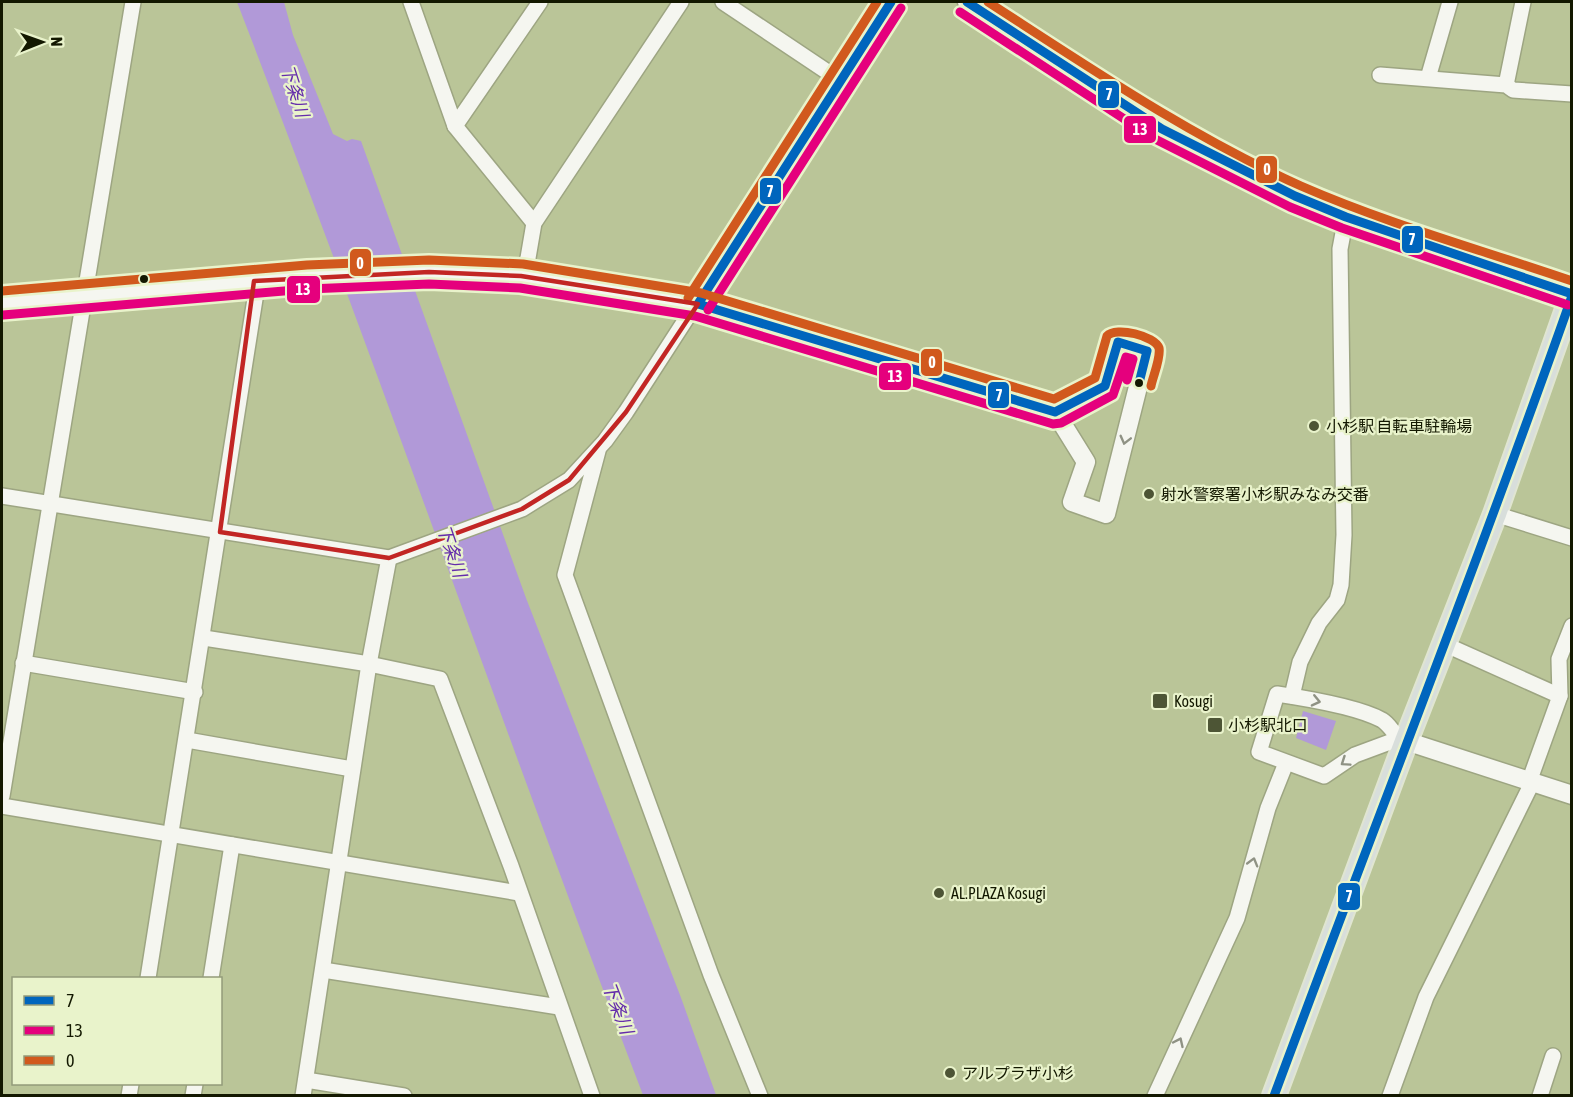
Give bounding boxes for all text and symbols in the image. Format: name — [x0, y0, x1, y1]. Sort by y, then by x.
north arrow — [12, 12, 72, 72]
text: N — [48, 37, 66, 47]
water label: 下条川 — [277, 62, 314, 122]
line badge: 7 — [1097, 80, 1120, 109]
text: 7 — [1105, 85, 1113, 103]
line badge: 13 — [1123, 115, 1157, 144]
text: 13 — [1132, 120, 1148, 138]
line badge: 0 — [1255, 155, 1278, 184]
text: 0 — [1263, 160, 1271, 178]
line badge: 7 — [759, 177, 782, 205]
text: 7 — [766, 182, 774, 200]
line badge: 7 — [1401, 225, 1424, 254]
text: 7 — [1408, 230, 1416, 248]
line badge: 0 — [349, 248, 372, 277]
text: 0 — [356, 254, 364, 272]
unlabelled marker — [138, 273, 150, 285]
line badge: 13 — [286, 275, 321, 304]
text: 13 — [295, 280, 311, 298]
line badge: 0 — [920, 348, 943, 377]
text: 0 — [928, 353, 936, 371]
line badge: 13 — [878, 362, 912, 391]
text: 13 — [887, 367, 903, 385]
unlabelled marker — [1133, 377, 1145, 389]
line badge: 7 — [987, 381, 1010, 409]
text: 7 — [995, 386, 1003, 404]
place label: 小杉駅 自転車駐輪場 — [1326, 417, 1472, 435]
marker: 小杉駅 自転車駐輪場 — [1307, 419, 1321, 433]
one-way arrow — [1119, 435, 1132, 445]
place label: 射水警察署小杉駅みなみ交番 — [1161, 485, 1369, 503]
marker: 射水警察署小杉駅みなみ交番 — [1142, 487, 1156, 501]
water label: 下条川 — [433, 522, 471, 582]
marker: Kosugi — [1151, 692, 1169, 710]
place label: Kosugi — [1174, 692, 1213, 711]
one-way arrow — [1310, 693, 1320, 706]
marker: 小杉駅北口 — [1206, 716, 1224, 734]
place label: 小杉駅北口 — [1228, 716, 1308, 734]
one-way arrow — [1341, 755, 1352, 766]
one-way arrow — [1245, 857, 1258, 867]
line badge: 7 — [1337, 882, 1361, 911]
place label: AL.PLAZA Kosugi — [951, 884, 1046, 903]
marker: AL.PLAZA Kosugi — [932, 886, 946, 900]
text: 7 — [1345, 887, 1353, 905]
legend — [12, 977, 222, 1085]
water label: 下条川 — [599, 979, 638, 1039]
text: 7 — [66, 990, 74, 1011]
text: 13 — [66, 1020, 83, 1041]
one-way arrow — [1172, 1038, 1184, 1049]
text: 0 — [66, 1050, 74, 1071]
place label: アルプラザ小杉 — [962, 1064, 1074, 1082]
marker: アルプラザ小杉 — [943, 1066, 957, 1080]

